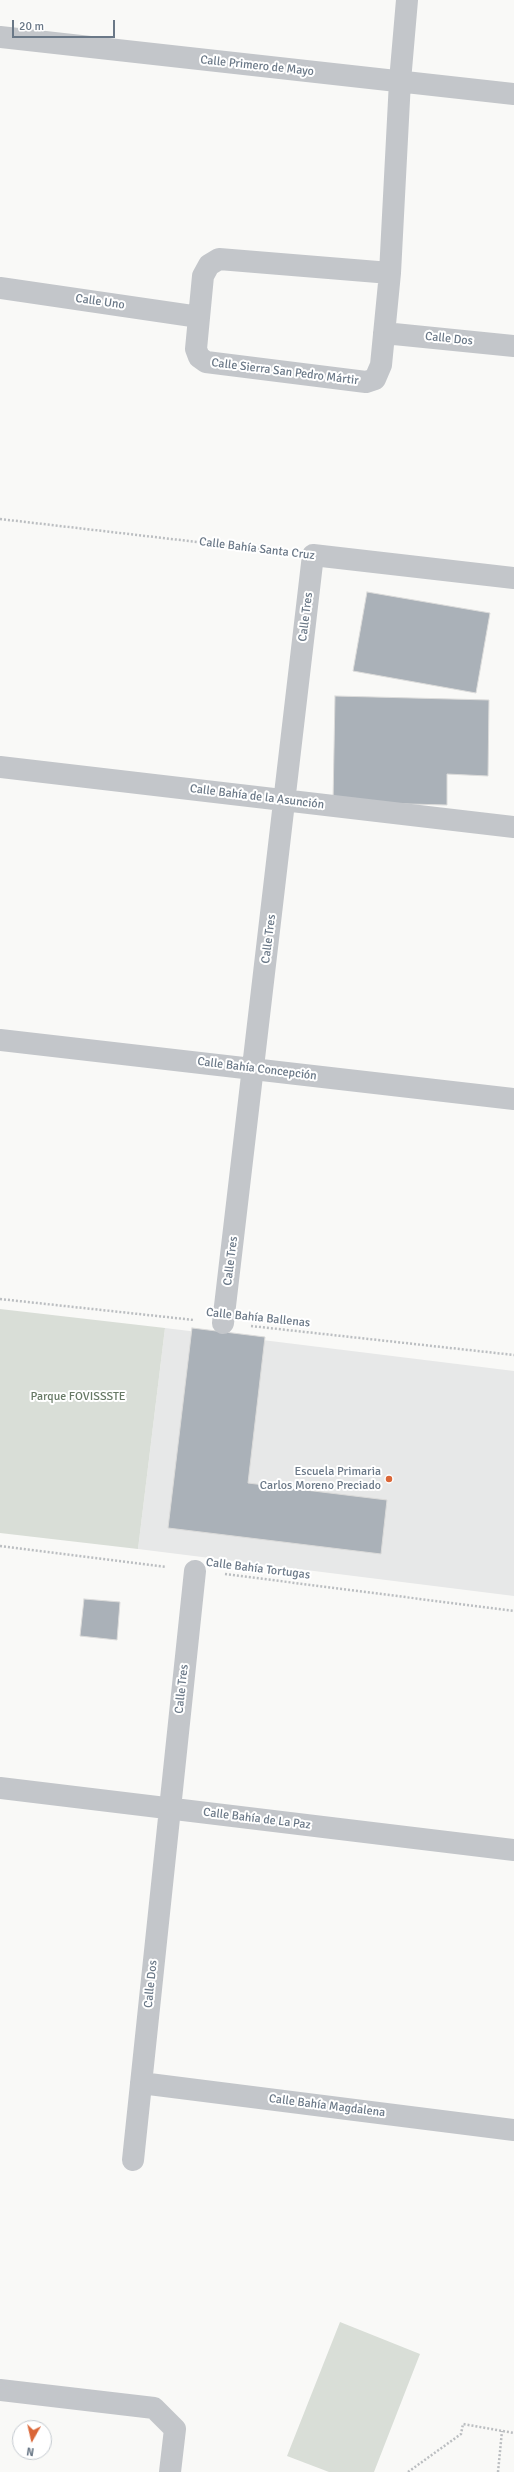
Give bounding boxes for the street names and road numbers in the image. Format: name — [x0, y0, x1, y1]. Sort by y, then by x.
street label: Calle Primero de Mayo — [199, 53, 315, 79]
street label: Calle Uno — [74, 291, 126, 313]
street label: Calle Dos — [424, 329, 474, 349]
street label: Calle Sierra San Pedro Mártir — [211, 356, 359, 388]
street label: Calle Bahía Santa Cruz — [198, 535, 316, 563]
street label: Calle Tres — [296, 592, 316, 642]
street label: Calle Bahía de la Asunción — [189, 782, 325, 812]
street label: Calle Tres — [259, 914, 279, 964]
street label: Calle Bahía Concepción — [196, 1055, 318, 1083]
street label: Calle Tres — [221, 1236, 241, 1286]
street label: Calle Bahía Ballenas — [205, 1305, 311, 1331]
street label: Calle Bahía Tortugas — [205, 1555, 311, 1583]
street label: Calle Tres — [172, 1664, 192, 1714]
street label: Calle Bahía de La Paz — [202, 1805, 312, 1833]
street label: Calle Dos — [141, 1959, 161, 2009]
street label: Calle Bahía Magdalena — [268, 2092, 386, 2120]

